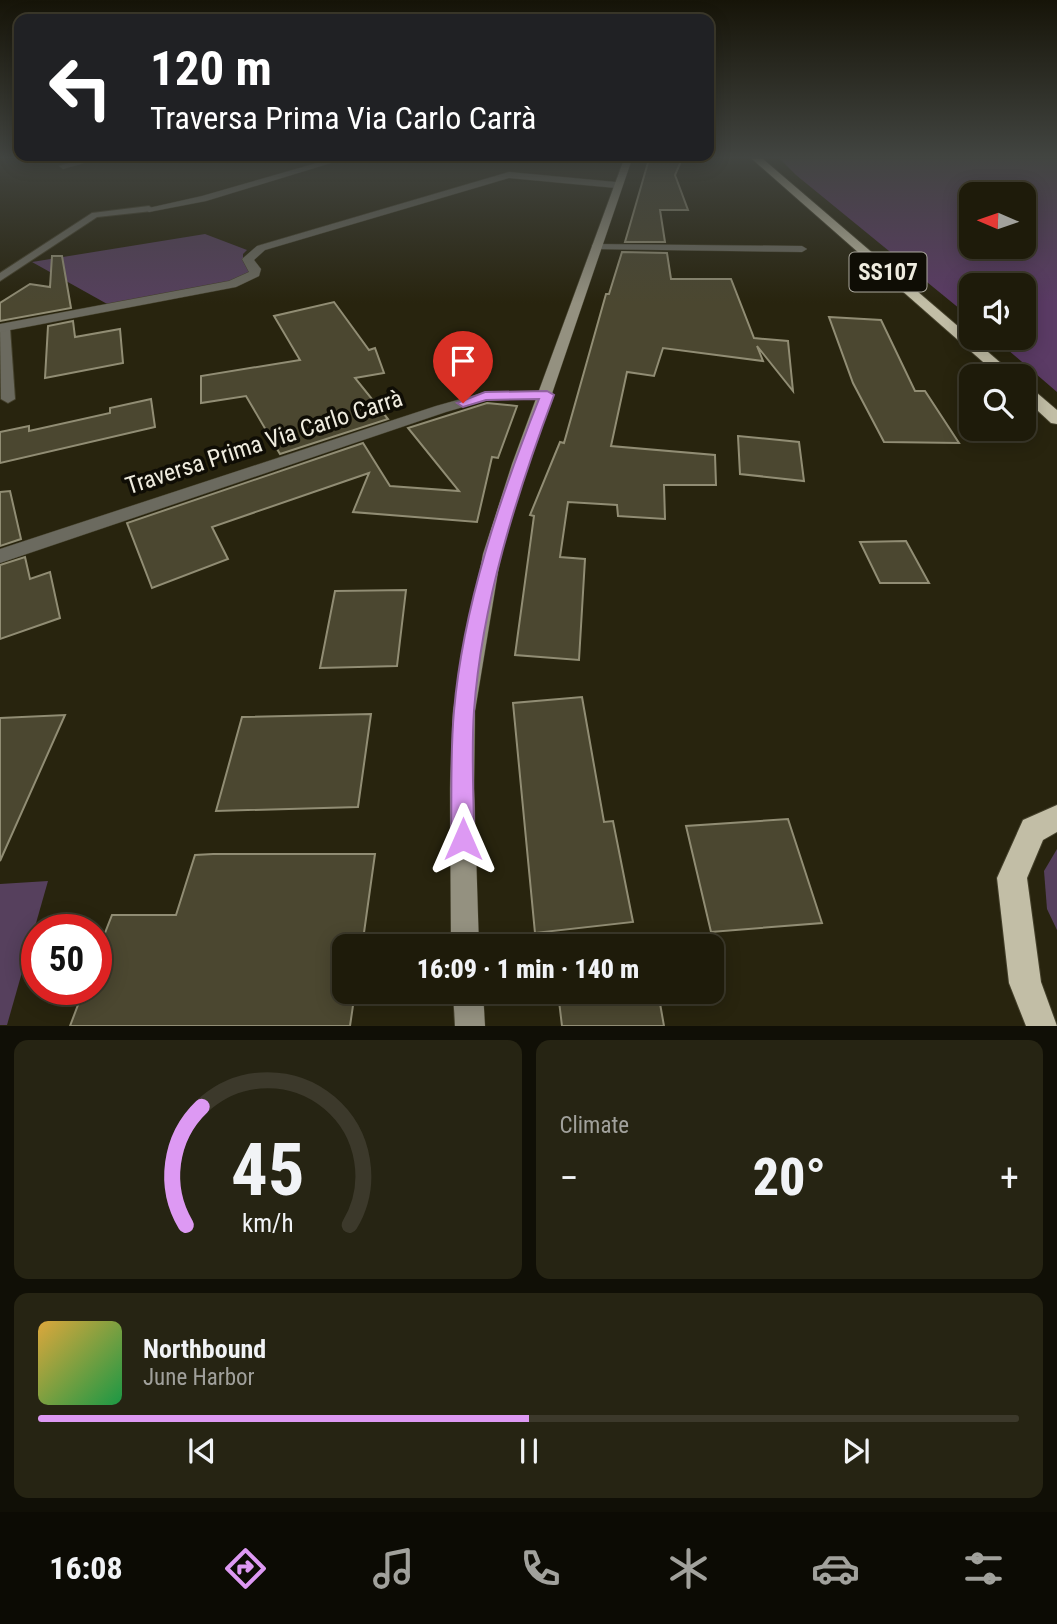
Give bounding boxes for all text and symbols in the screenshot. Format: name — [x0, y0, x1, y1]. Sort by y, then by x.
text: 120 m — [150, 40, 272, 97]
icon: left — [35, 42, 126, 133]
text: Traversa Prima Via Carlo Carrà — [150, 99, 536, 137]
north arrow — [959, 182, 1036, 259]
map controls — [959, 182, 1036, 441]
road number: SS107 — [850, 252, 926, 292]
button: sound — [959, 273, 1036, 350]
pin — [433, 331, 493, 403]
icon: arrive — [444, 342, 482, 380]
button: search — [959, 364, 1036, 441]
street label: Traversa Prima Via Carlo Carrà — [122, 384, 406, 500]
position arrow — [426, 802, 500, 876]
speed limit sign: 50 — [21, 914, 112, 1005]
text: 16:09 · 1 min · 140 m — [417, 954, 639, 984]
text: Climate — [560, 1112, 629, 1139]
text: 45 — [231, 1128, 305, 1214]
text: 20° — [753, 1147, 826, 1208]
text: − — [560, 1156, 579, 1200]
text: + — [1000, 1156, 1019, 1200]
text: km/h — [242, 1209, 293, 1238]
text: Northbound — [143, 1334, 266, 1364]
text: June Harbor — [143, 1364, 255, 1391]
icon: previous — [183, 1432, 221, 1470]
icon: pause — [510, 1432, 548, 1470]
icon: next — [837, 1432, 875, 1470]
icon: directions — [221, 1544, 270, 1593]
icon: music — [369, 1544, 418, 1593]
icon: phone — [516, 1544, 565, 1593]
icon: climate — [664, 1544, 713, 1593]
icon: car — [811, 1544, 860, 1593]
icon: filters — [959, 1544, 1008, 1593]
text: 16:08 — [49, 1549, 123, 1587]

